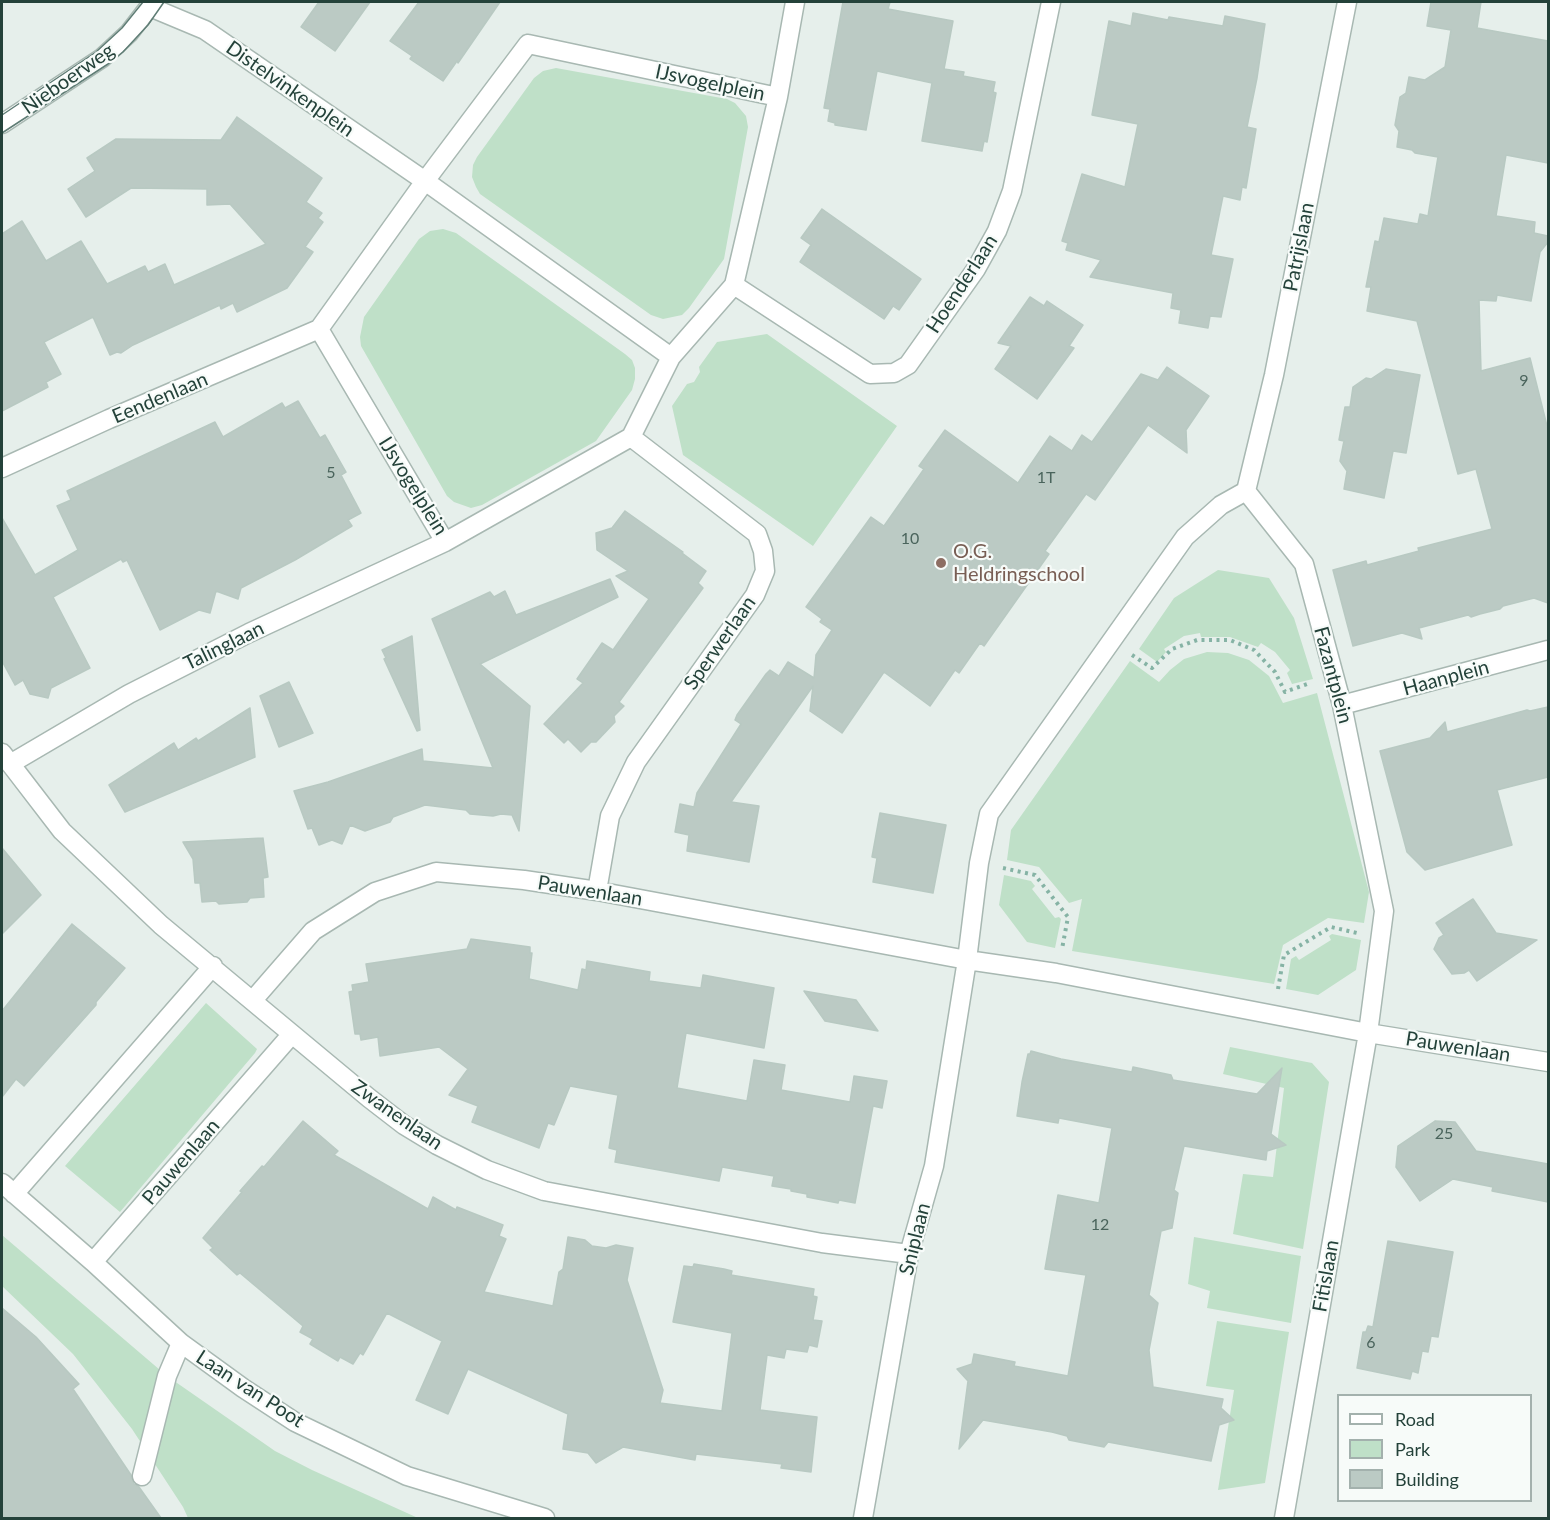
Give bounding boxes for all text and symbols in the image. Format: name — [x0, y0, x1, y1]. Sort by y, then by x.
street label: Distelvinkenplein — [221, 36, 359, 142]
street label: Nieboerweg — [17, 38, 119, 120]
street label: IJsvogelplein — [653, 60, 767, 106]
street label: Patrijslaan — [1279, 201, 1319, 293]
street label: Hoenderlaan — [921, 230, 1003, 338]
street label: Eendenlaan — [109, 367, 211, 429]
house number: 9 — [1519, 371, 1529, 391]
street label: IJsvogelplein — [373, 432, 453, 540]
house number: 5 — [326, 463, 336, 483]
house number: 1T — [1037, 468, 1055, 488]
house number: 10 — [901, 529, 919, 549]
place label: O.G. Heldringschool — [953, 540, 1085, 587]
marker: O.G. Heldringschool — [934, 556, 948, 570]
street label: Sperwerlaan — [679, 592, 761, 694]
street label: Talinglaan — [180, 616, 268, 676]
street label: Fazantplein — [1309, 624, 1357, 726]
street label: Haanplein — [1400, 655, 1492, 701]
street label: Pauwenlaan — [536, 871, 644, 911]
street label: Pauwenlaan — [1404, 1027, 1512, 1067]
street label: Zwanenlaan — [347, 1075, 447, 1155]
street label: Pauwenlaan — [137, 1114, 225, 1210]
house number: 25 — [1435, 1124, 1453, 1144]
street label: Sniplaan — [894, 1200, 936, 1278]
house number: 12 — [1091, 1215, 1109, 1235]
street label: Fitislaan — [1308, 1238, 1344, 1314]
house number: 6 — [1366, 1333, 1376, 1353]
street label: Laan van Poot — [192, 1345, 308, 1433]
legend — [1337, 1394, 1532, 1502]
text: Road — [1395, 1408, 1435, 1430]
text: Park — [1395, 1438, 1430, 1460]
text: Building — [1395, 1468, 1459, 1490]

